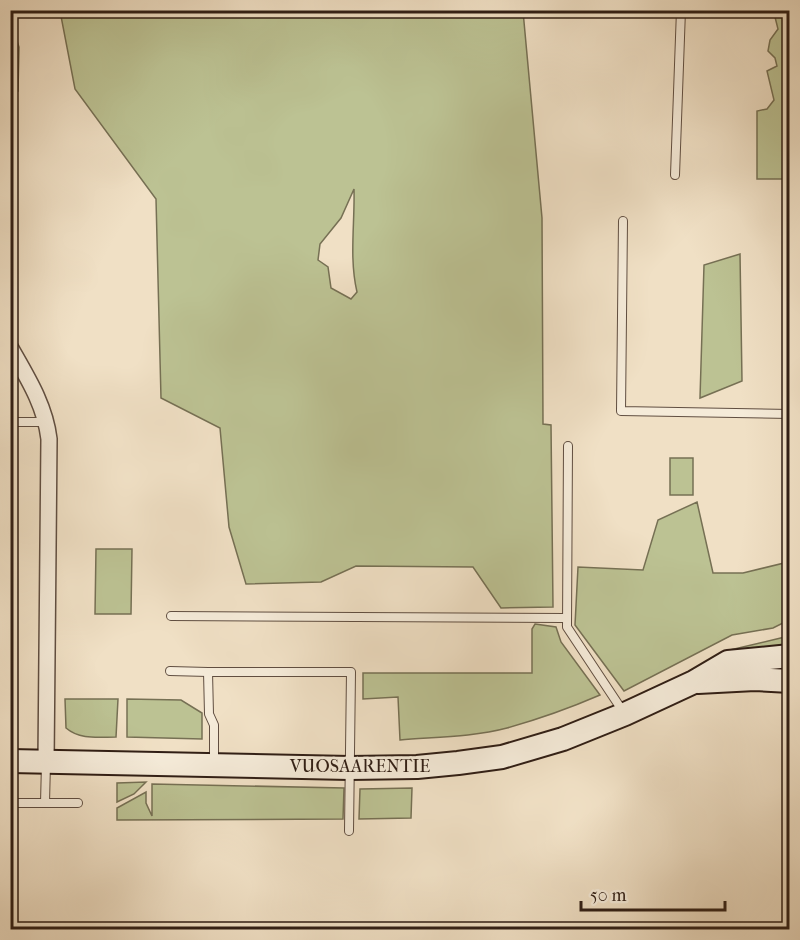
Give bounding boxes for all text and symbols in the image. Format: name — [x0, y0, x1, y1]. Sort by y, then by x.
street label: VUOSAARENTIE — [289, 756, 430, 777]
scale bar — [581, 874, 725, 912]
text: 50 m — [590, 885, 627, 906]

